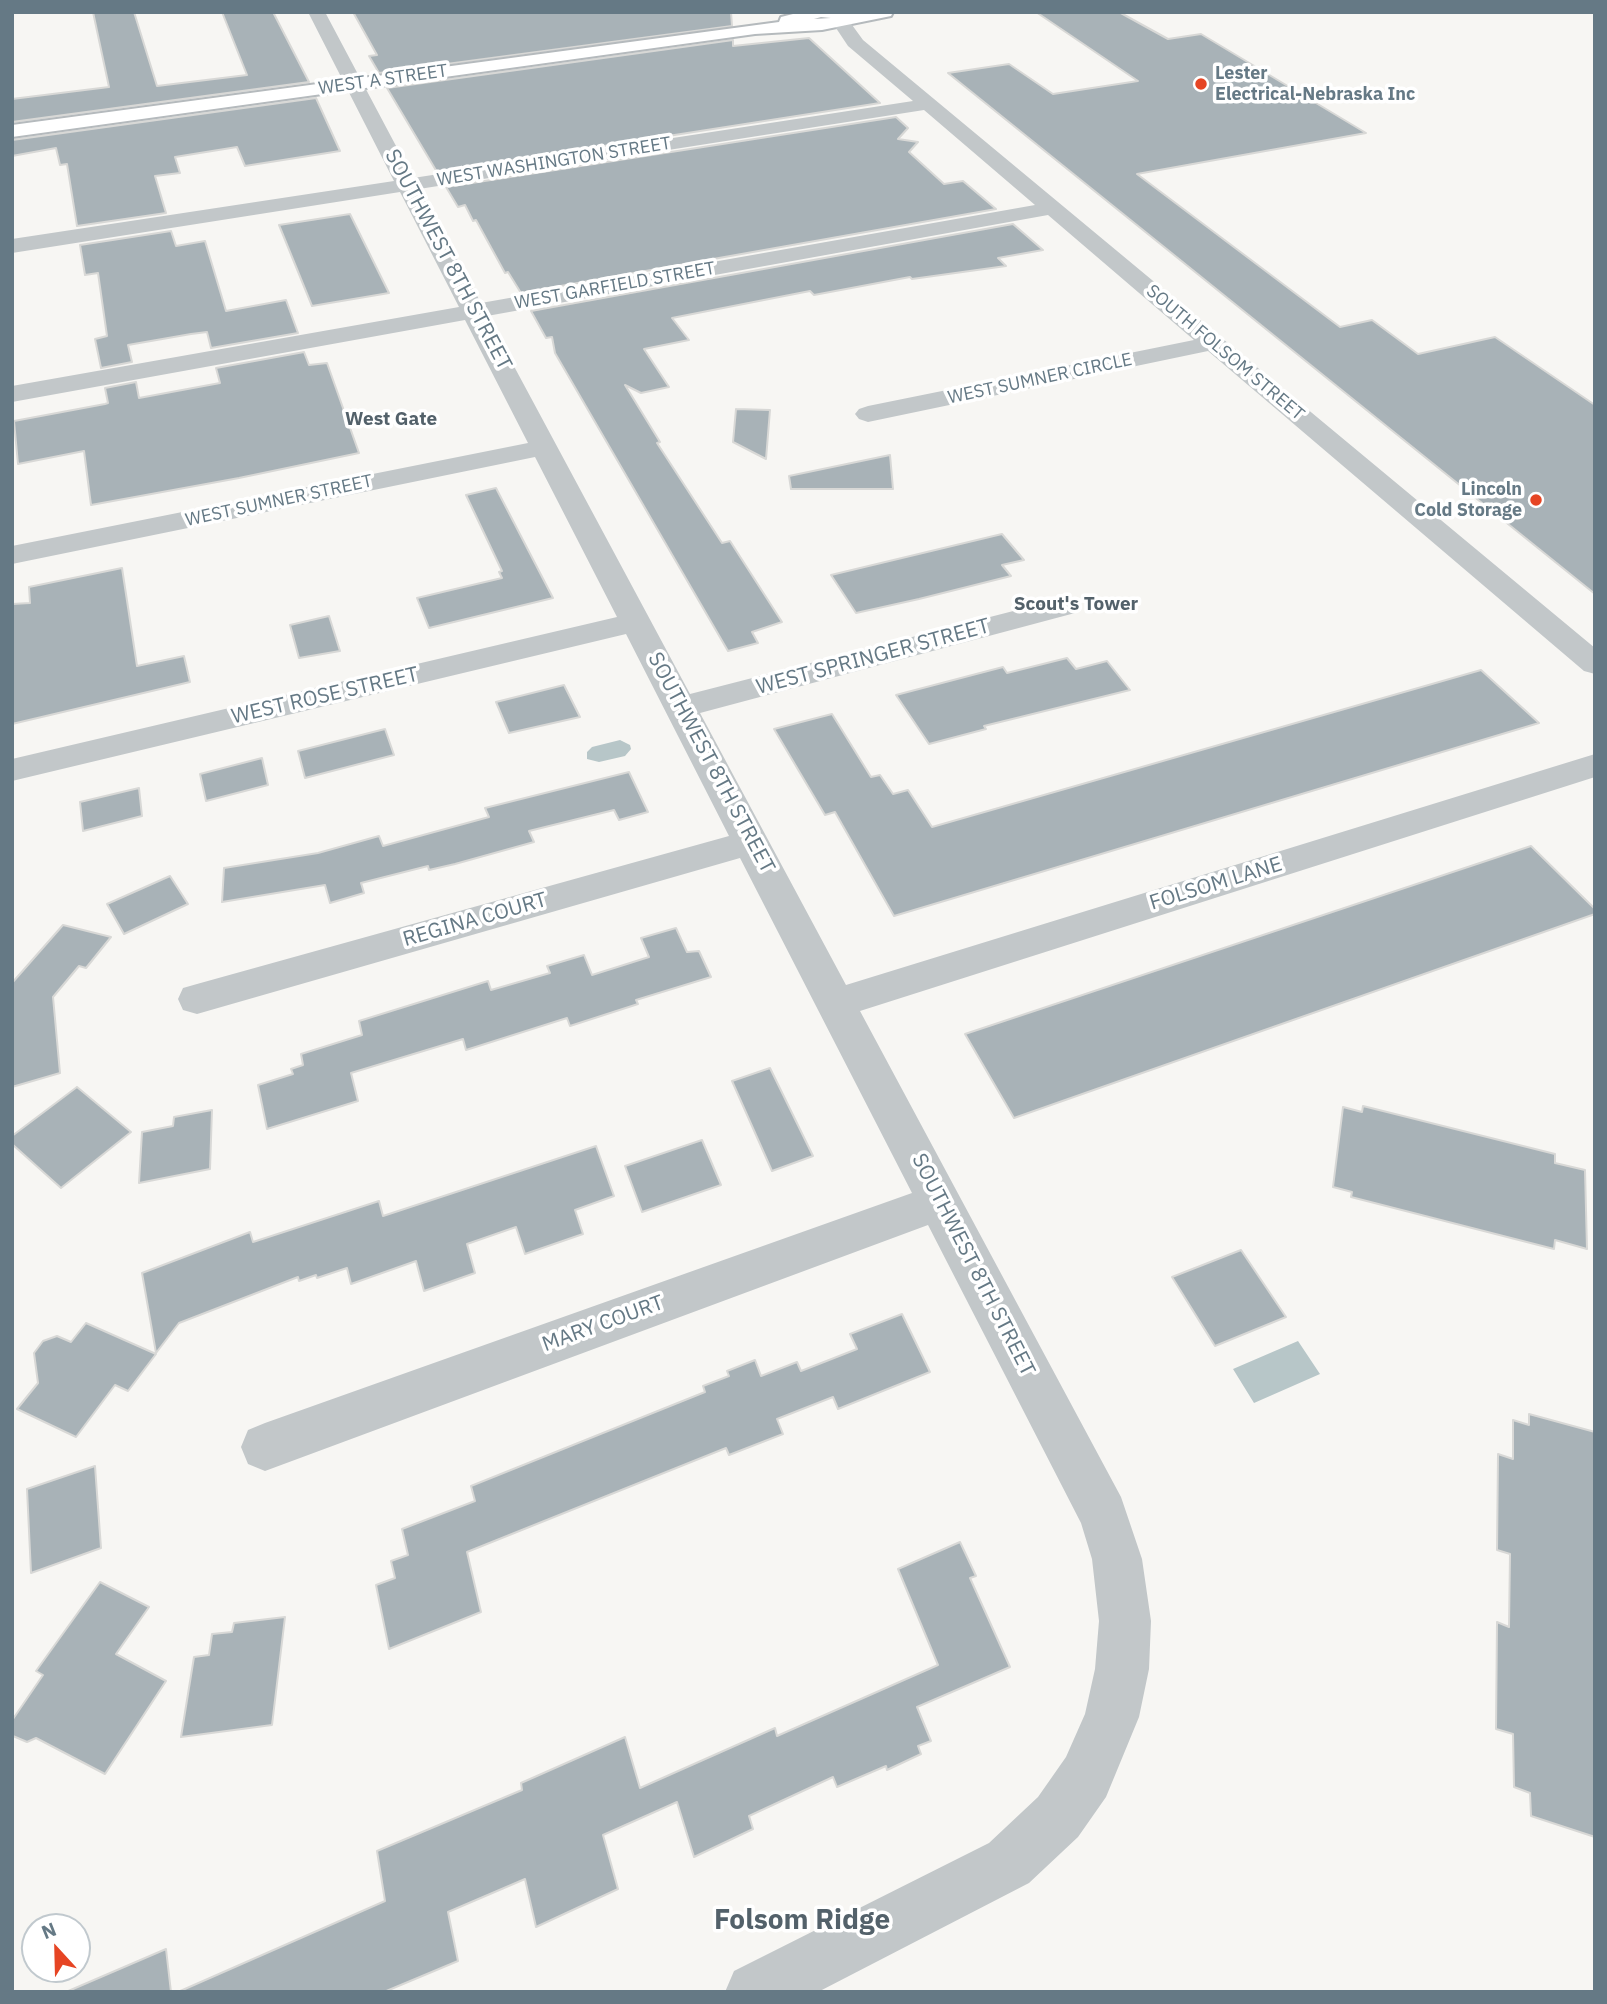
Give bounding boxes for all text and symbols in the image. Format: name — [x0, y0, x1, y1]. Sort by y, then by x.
street label: WEST A STREET — [317, 60, 449, 100]
place label: Lester Electrical-Nebraska Inc — [1215, 63, 1415, 106]
marker: Lester Electrical-Nebraska Inc — [1193, 76, 1209, 92]
street label: WEST WASHINGTON STREET — [435, 133, 673, 191]
street label: SOUTHWEST 8TH STREET — [379, 145, 517, 375]
street label: WEST GARFIELD STREET — [513, 258, 717, 314]
street label: SOUTH FOLSOM STREET — [1142, 281, 1308, 425]
street label: WEST SUMNER CIRCLE — [946, 349, 1134, 409]
district label: West Gate — [345, 409, 437, 431]
street label: WEST SUMNER STREET — [183, 471, 375, 531]
place label: Lincoln Cold Storage — [1414, 479, 1522, 522]
marker: Lincoln Cold Storage — [1528, 492, 1544, 508]
district label: Scout's Tower — [1014, 594, 1138, 616]
street label: WEST SPRINGER STREET — [754, 614, 992, 700]
street label: SOUTHWEST 8TH STREET — [642, 648, 780, 878]
street label: WEST ROSE STREET — [229, 662, 421, 730]
street label: FOLSOM LANE — [1147, 852, 1285, 916]
street label: REGINA COURT — [400, 887, 550, 953]
street label: SOUTHWEST 8TH STREET — [906, 1150, 1040, 1380]
street label: MARY COURT — [539, 1290, 667, 1358]
district label: Folsom Ridge — [714, 1904, 890, 1938]
north arrow — [21, 1913, 91, 1983]
text: N — [38, 1917, 60, 1944]

